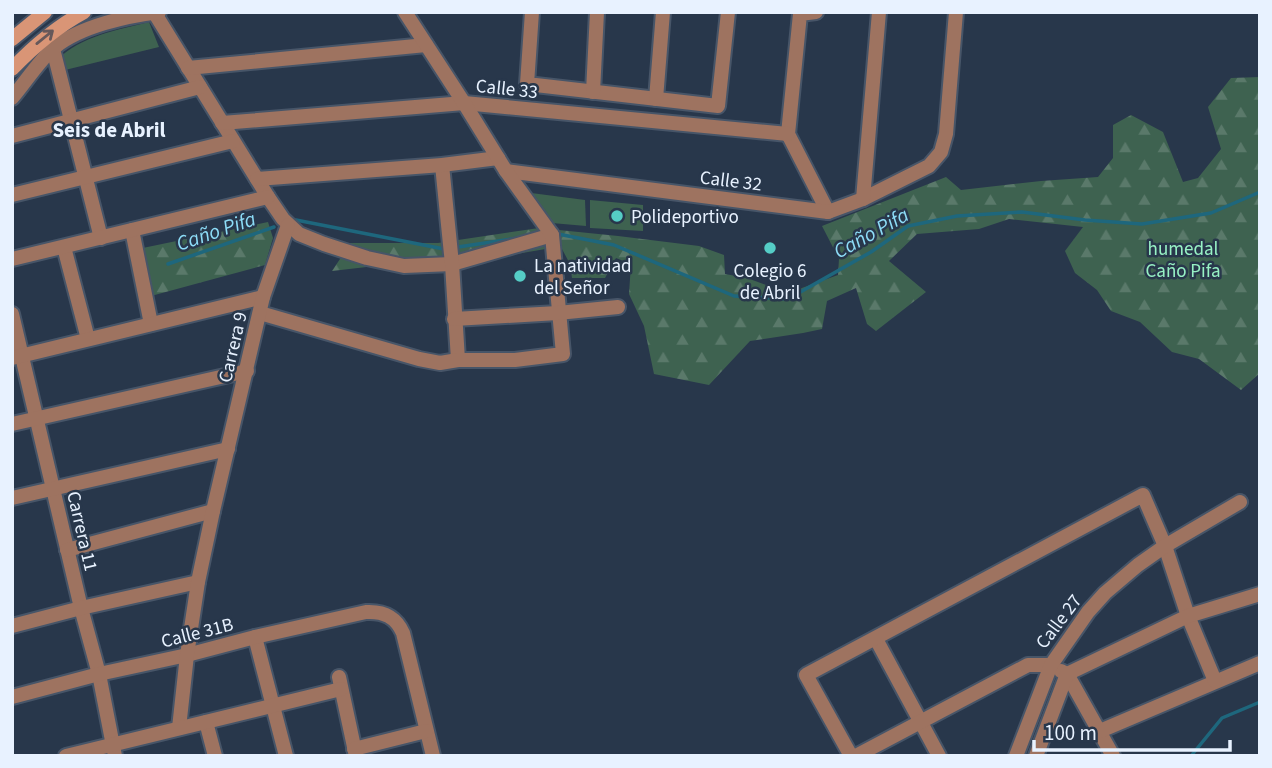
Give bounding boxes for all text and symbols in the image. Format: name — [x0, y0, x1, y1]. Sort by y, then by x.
one-way arrow — [36, 29, 54, 45]
street label: Calle 33 — [474, 73, 539, 106]
district label: Seis de Abril — [52, 115, 166, 145]
street label: Calle 32 — [698, 164, 763, 199]
water label: Caño Pifa — [828, 200, 914, 266]
water label: Caño Pifa — [172, 203, 260, 259]
place label: Polideportivo — [631, 204, 739, 231]
marker: Polideportivo — [609, 208, 625, 224]
park label: humedal Caño Pifa — [1145, 236, 1221, 285]
marker: Colegio 6 de Abril — [762, 240, 778, 256]
place label: La natividad del Señor — [534, 253, 632, 302]
place label: Colegio 6 de Abril — [733, 258, 807, 307]
marker: La natividad del Señor — [512, 268, 528, 284]
street label: Carrera 9 — [212, 309, 255, 385]
street label: Carrera 11 — [59, 489, 104, 574]
street label: Calle 27 — [1030, 589, 1089, 655]
street label: Calle 31B — [158, 611, 236, 655]
scale bar — [1034, 708, 1230, 752]
text: 100 m — [1044, 718, 1097, 748]

